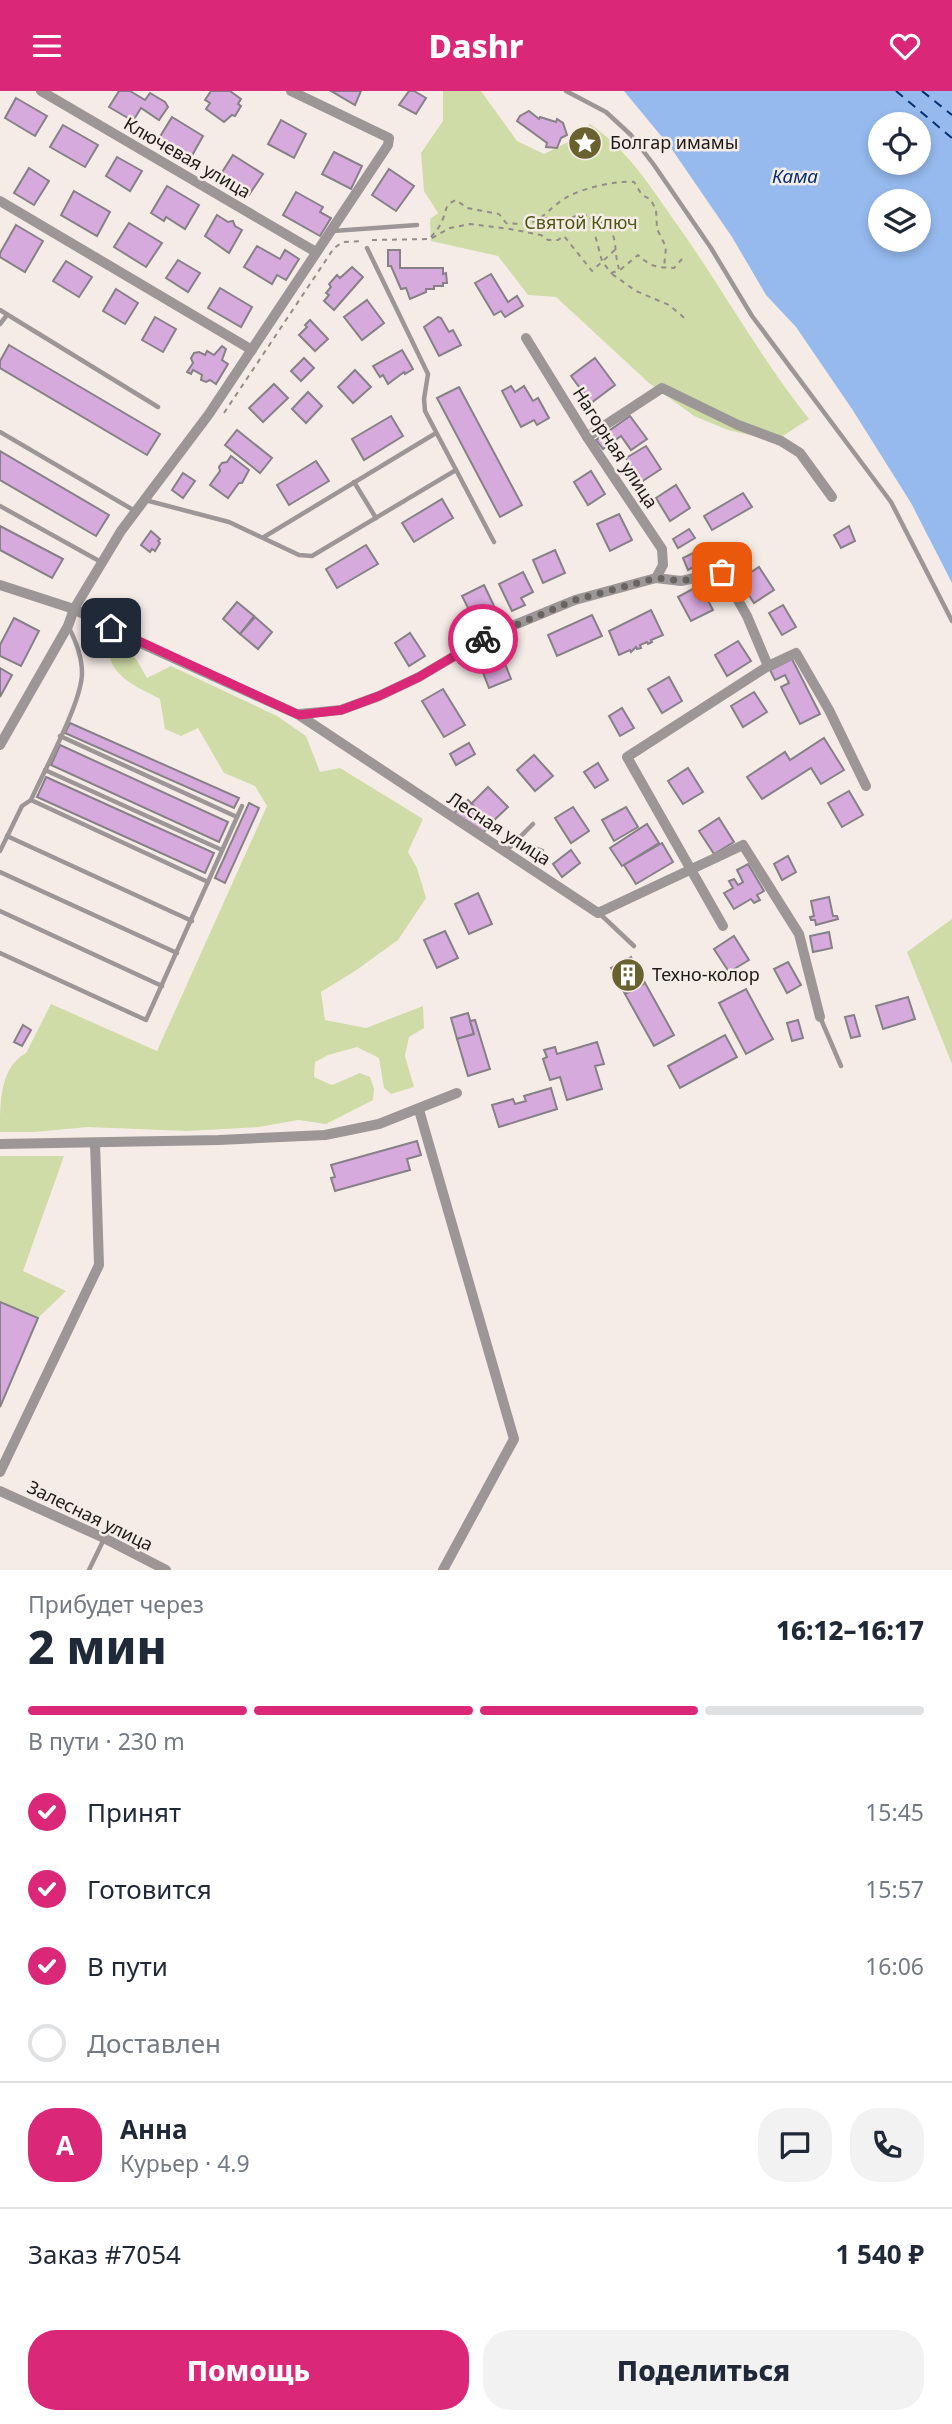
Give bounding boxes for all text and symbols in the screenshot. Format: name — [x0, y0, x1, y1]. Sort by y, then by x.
text: Dashr — [429, 24, 523, 67]
icon: menu — [28, 27, 66, 65]
icon: heart — [886, 27, 924, 65]
street label: Ключевая улица — [120, 111, 255, 203]
map controls — [868, 112, 931, 252]
button: locate — [868, 112, 931, 175]
place icon: Болгар имамы — [566, 124, 604, 162]
place label: Болгар имамы — [610, 130, 738, 154]
water label: Кама — [772, 163, 818, 189]
button: layers — [868, 189, 931, 252]
park label: Святой Ключ — [524, 210, 638, 234]
street label: Нагорная улица — [568, 382, 664, 513]
pin — [692, 542, 752, 602]
icon: bag — [703, 553, 741, 591]
pin — [81, 598, 141, 658]
courier — [448, 604, 518, 674]
icon: home — [92, 609, 130, 647]
icon: bike — [464, 620, 502, 658]
street label: Лесная улица — [443, 786, 556, 870]
building icon: Техно-колор — [609, 956, 647, 994]
place label: Техно-колор — [652, 962, 760, 986]
street label: Залесная улица — [24, 1474, 157, 1556]
text: Прибудет через — [28, 1588, 204, 1620]
text: 16:12–16:17 — [776, 1612, 924, 1648]
text: 2 мин — [28, 1615, 167, 1677]
text: В пути · 230 m — [28, 1725, 185, 1757]
icon: check — [28, 1793, 66, 1831]
text: Принят — [87, 1794, 181, 1830]
text: 15:45 — [865, 1796, 924, 1828]
icon: check — [28, 1870, 66, 1908]
text: Готовится — [87, 1871, 212, 1907]
text: 15:57 — [865, 1873, 924, 1905]
icon: check — [28, 1947, 66, 1985]
text: В пути — [87, 1948, 168, 1984]
text: 16:06 — [865, 1950, 924, 1982]
text: Доставлен — [87, 2025, 221, 2061]
button: chat — [758, 2108, 832, 2182]
button: phone — [850, 2108, 924, 2182]
text: Анна — [120, 2111, 188, 2147]
text: А — [56, 2127, 74, 2163]
text: Курьер · 4.9 — [120, 2147, 250, 2179]
text: Заказ #7054 — [28, 2236, 181, 2272]
text: 1 540 ₽ — [835, 2236, 924, 2272]
button: Помощь — [28, 2330, 469, 2410]
button: Поделиться — [483, 2330, 924, 2410]

